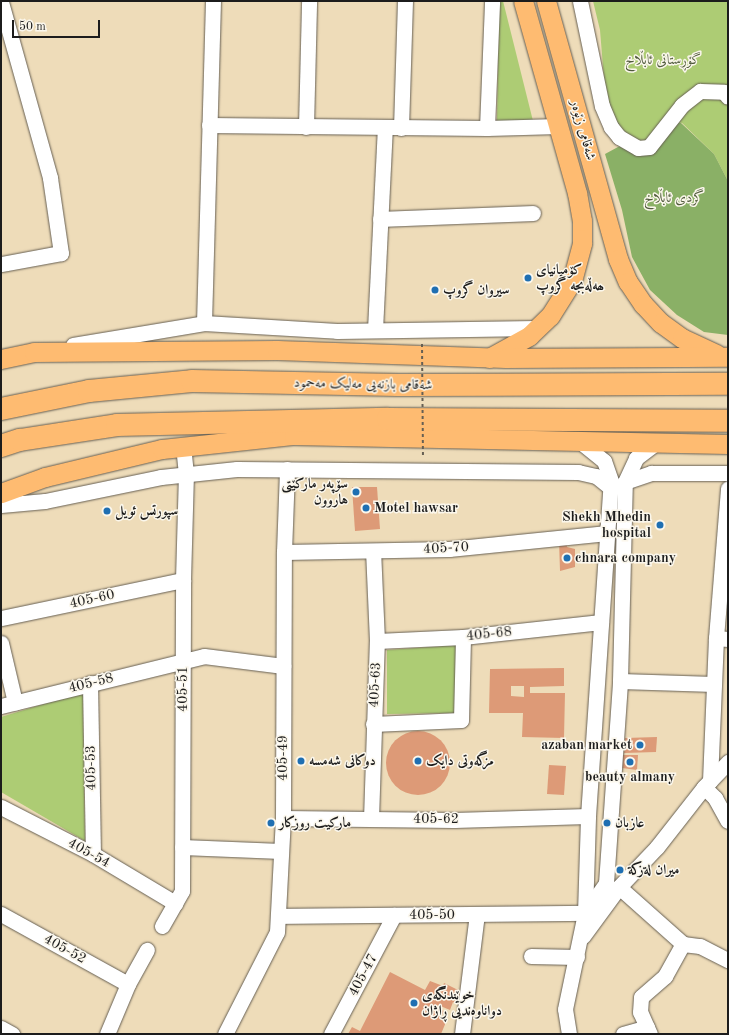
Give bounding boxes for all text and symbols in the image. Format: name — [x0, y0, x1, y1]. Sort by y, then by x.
scale bar — [14, 12, 102, 38]
text: 50 m — [19, 21, 46, 33]
park label: گۆڕستانی ئابڵاخ — [625, 52, 701, 68]
street label: شەقامی زێوەر — [567, 98, 599, 162]
park label: گردی ئابڵاخ — [644, 190, 704, 206]
place label: کۆمپانیای ھەڵەبجە گروپ — [536, 262, 604, 294]
marker: کۆمپانیای ھەڵەبجە گروپ — [523, 273, 533, 283]
place label: سیروان گروپ — [443, 282, 510, 298]
marker: سیروان گروپ — [430, 285, 440, 295]
street label: شەقامی بازنەیی مەلیک مەحمود — [294, 374, 432, 394]
place label: سۆپەر ماركێتی هاروون — [282, 476, 348, 508]
marker: سۆپەر ماركێتی هاروون — [351, 487, 361, 497]
place label: Motel hawsar — [374, 500, 458, 516]
place label: سپورتس ئويل — [115, 503, 178, 519]
marker: Motel hawsar — [361, 503, 371, 513]
marker: سپورتس ئويل — [102, 506, 112, 516]
place label: Shekh Mhedin hospital — [562, 509, 651, 542]
marker: Shekh Mhedin hospital — [654, 519, 666, 531]
street label: 405-70 — [423, 538, 469, 558]
place label: chnara company — [575, 550, 676, 566]
marker: chnara company — [562, 553, 572, 563]
street label: 405-60 — [68, 586, 116, 612]
street label: 405-68 — [465, 623, 513, 645]
street label: 405-63 — [365, 662, 385, 708]
street label: 405-51 — [175, 666, 191, 712]
street label: 405-58 — [67, 669, 115, 697]
street label: 405-49 — [275, 735, 291, 781]
place label: azaban market — [541, 737, 632, 753]
marker: azaban market — [635, 740, 645, 750]
street label: 405-53 — [82, 745, 100, 791]
place label: دوکانی شەمسە — [309, 753, 376, 769]
place label: مزگەوتی دایک — [426, 753, 494, 769]
marker: دوکانی شەمسە — [296, 756, 306, 766]
marker: مزگەوتی دایک — [413, 756, 423, 766]
marker: beauty almany — [625, 757, 635, 767]
place label: beauty almany — [585, 769, 675, 785]
street label: 405-62 — [413, 811, 459, 827]
place label: ماركيت روزكار — [279, 815, 351, 831]
place label: عازبان — [615, 815, 644, 831]
marker: ماركيت روزكار — [266, 818, 276, 828]
marker: عازبان — [602, 818, 612, 828]
street label: 405-54 — [65, 835, 113, 871]
place label: ميران لةزكة — [628, 862, 679, 878]
marker: ميران لةزكة — [615, 865, 625, 875]
street label: 405-50 — [409, 907, 455, 923]
street label: 405-52 — [41, 931, 89, 967]
street label: 405-47 — [345, 951, 381, 999]
place label: خوێندنگەی دواناوەندیی ڕاژان — [422, 987, 502, 1020]
marker: خوێندنگەی دواناوەندیی ڕاژان — [409, 998, 419, 1008]

